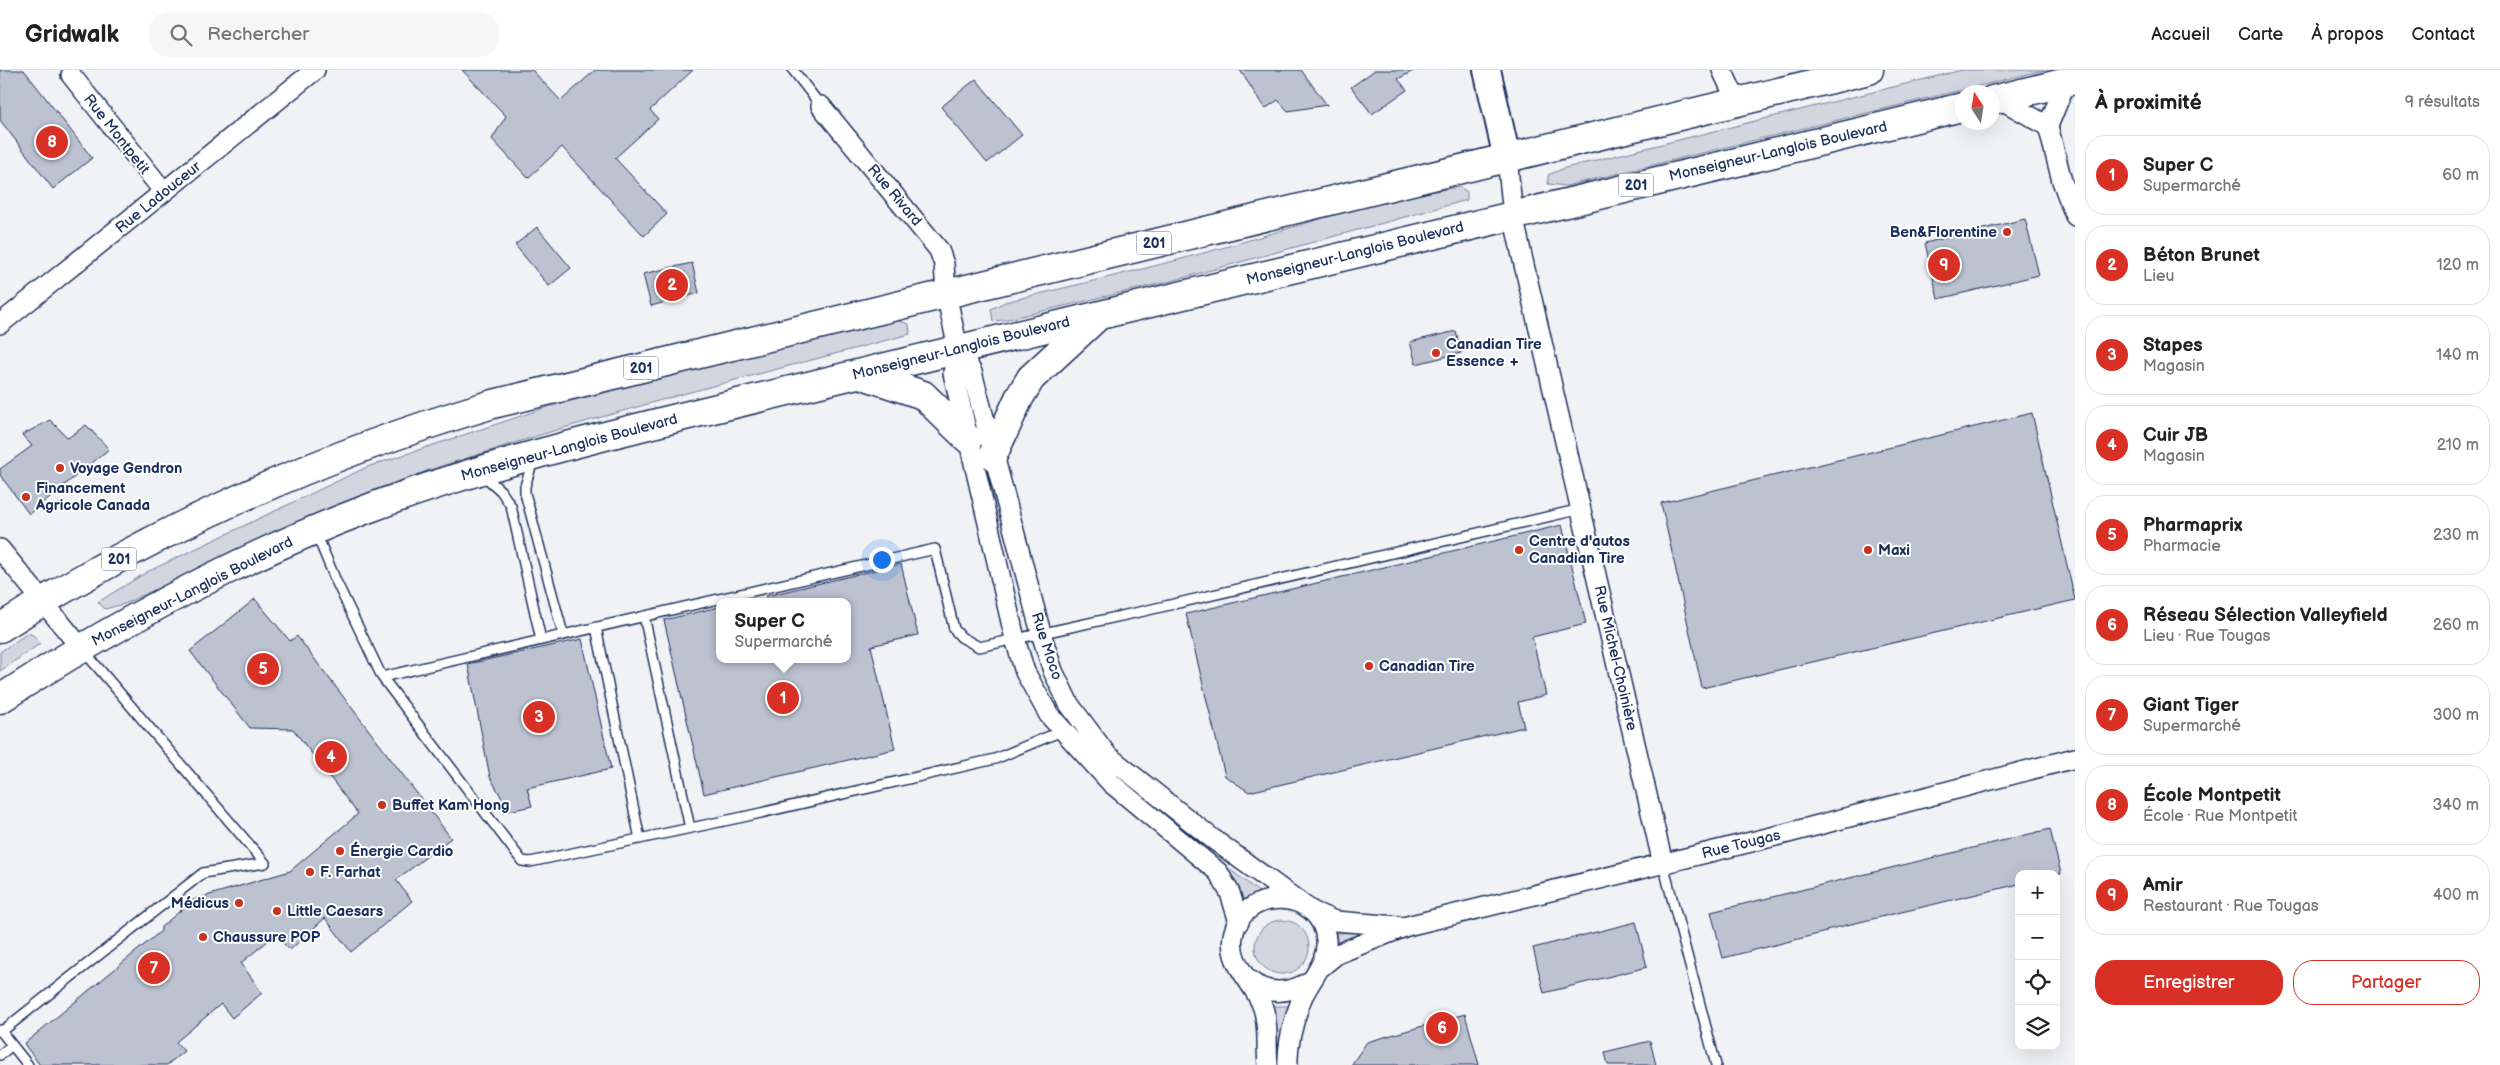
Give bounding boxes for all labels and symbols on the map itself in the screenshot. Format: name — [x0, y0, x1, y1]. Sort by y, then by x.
north arrow — [1955, 85, 2000, 130]
street label: Rue Montpetit — [79, 90, 154, 179]
street label: Monseigneur-Langlois Boulevard — [1667, 117, 1889, 186]
pin: 8 — [36, 123, 68, 161]
street label: Rue Ladouceur — [112, 157, 205, 238]
street label: Rue Rivard — [863, 161, 926, 230]
road number: 201 — [1618, 174, 1654, 196]
street label: Monseigneur-Langlois Boulevard — [1244, 217, 1466, 290]
place label: Ben&Florentine — [1890, 223, 1997, 242]
marker: Ben&Florentine — [2001, 226, 2013, 238]
road number: 201 — [1136, 232, 1172, 254]
pin: 9 — [1928, 246, 1960, 284]
pin: 2 — [656, 266, 688, 304]
street label: Monseigneur-Langlois Boulevard — [850, 312, 1072, 385]
place label: Canadian Tire Essence + — [1446, 335, 1542, 371]
marker: Canadian Tire Essence + — [1430, 347, 1442, 359]
road number: 201 — [624, 356, 658, 380]
street label: Monseigneur-Langlois Boulevard — [459, 409, 679, 486]
place label: Voyage Gendron — [70, 459, 182, 478]
marker: Voyage Gendron — [54, 462, 66, 474]
place label: Financement Agricole Canada — [35, 479, 150, 515]
marker: Financement Agricole Canada — [20, 491, 32, 503]
street label: Monseigneur-Langlois Boulevard — [88, 532, 296, 651]
place label: Centre d'autos Canadian Tire — [1529, 532, 1630, 568]
place label: Maxi — [1878, 541, 1910, 560]
marker: Centre d'autos Canadian Tire — [1513, 544, 1525, 556]
marker: Maxi — [1862, 544, 1874, 556]
your location — [869, 547, 895, 573]
road number: 201 — [102, 548, 136, 570]
street label: Rue Michel-Choinière — [1590, 584, 1641, 733]
street label: Rue Moco — [1027, 610, 1066, 682]
pin: 5 — [247, 650, 279, 688]
place label: Canadian Tire — [1379, 657, 1475, 676]
marker: Canadian Tire — [1363, 660, 1375, 672]
pin: 1 — [767, 679, 799, 717]
pin: 3 — [523, 698, 555, 736]
pin: 4 — [315, 738, 347, 776]
place label: Buffet Kam Hong — [392, 796, 510, 815]
marker: Buffet Kam Hong — [376, 799, 388, 811]
street label: Rue Tougas — [1700, 825, 1783, 863]
place label: Énergie Cardio — [350, 841, 454, 861]
marker: Énergie Cardio — [334, 845, 346, 857]
place label: F. Farhat — [320, 863, 380, 882]
marker: F. Farhat — [304, 866, 316, 878]
place label: Médicus — [171, 894, 229, 913]
marker: Médicus — [233, 897, 245, 909]
place label: Little Caesars — [287, 902, 383, 921]
marker: Little Caesars — [271, 905, 283, 917]
place label: Chaussure POP — [213, 928, 321, 947]
marker: Chaussure POP — [197, 931, 209, 943]
pin: 7 — [138, 949, 170, 987]
pin: 6 — [1426, 1009, 1458, 1047]

